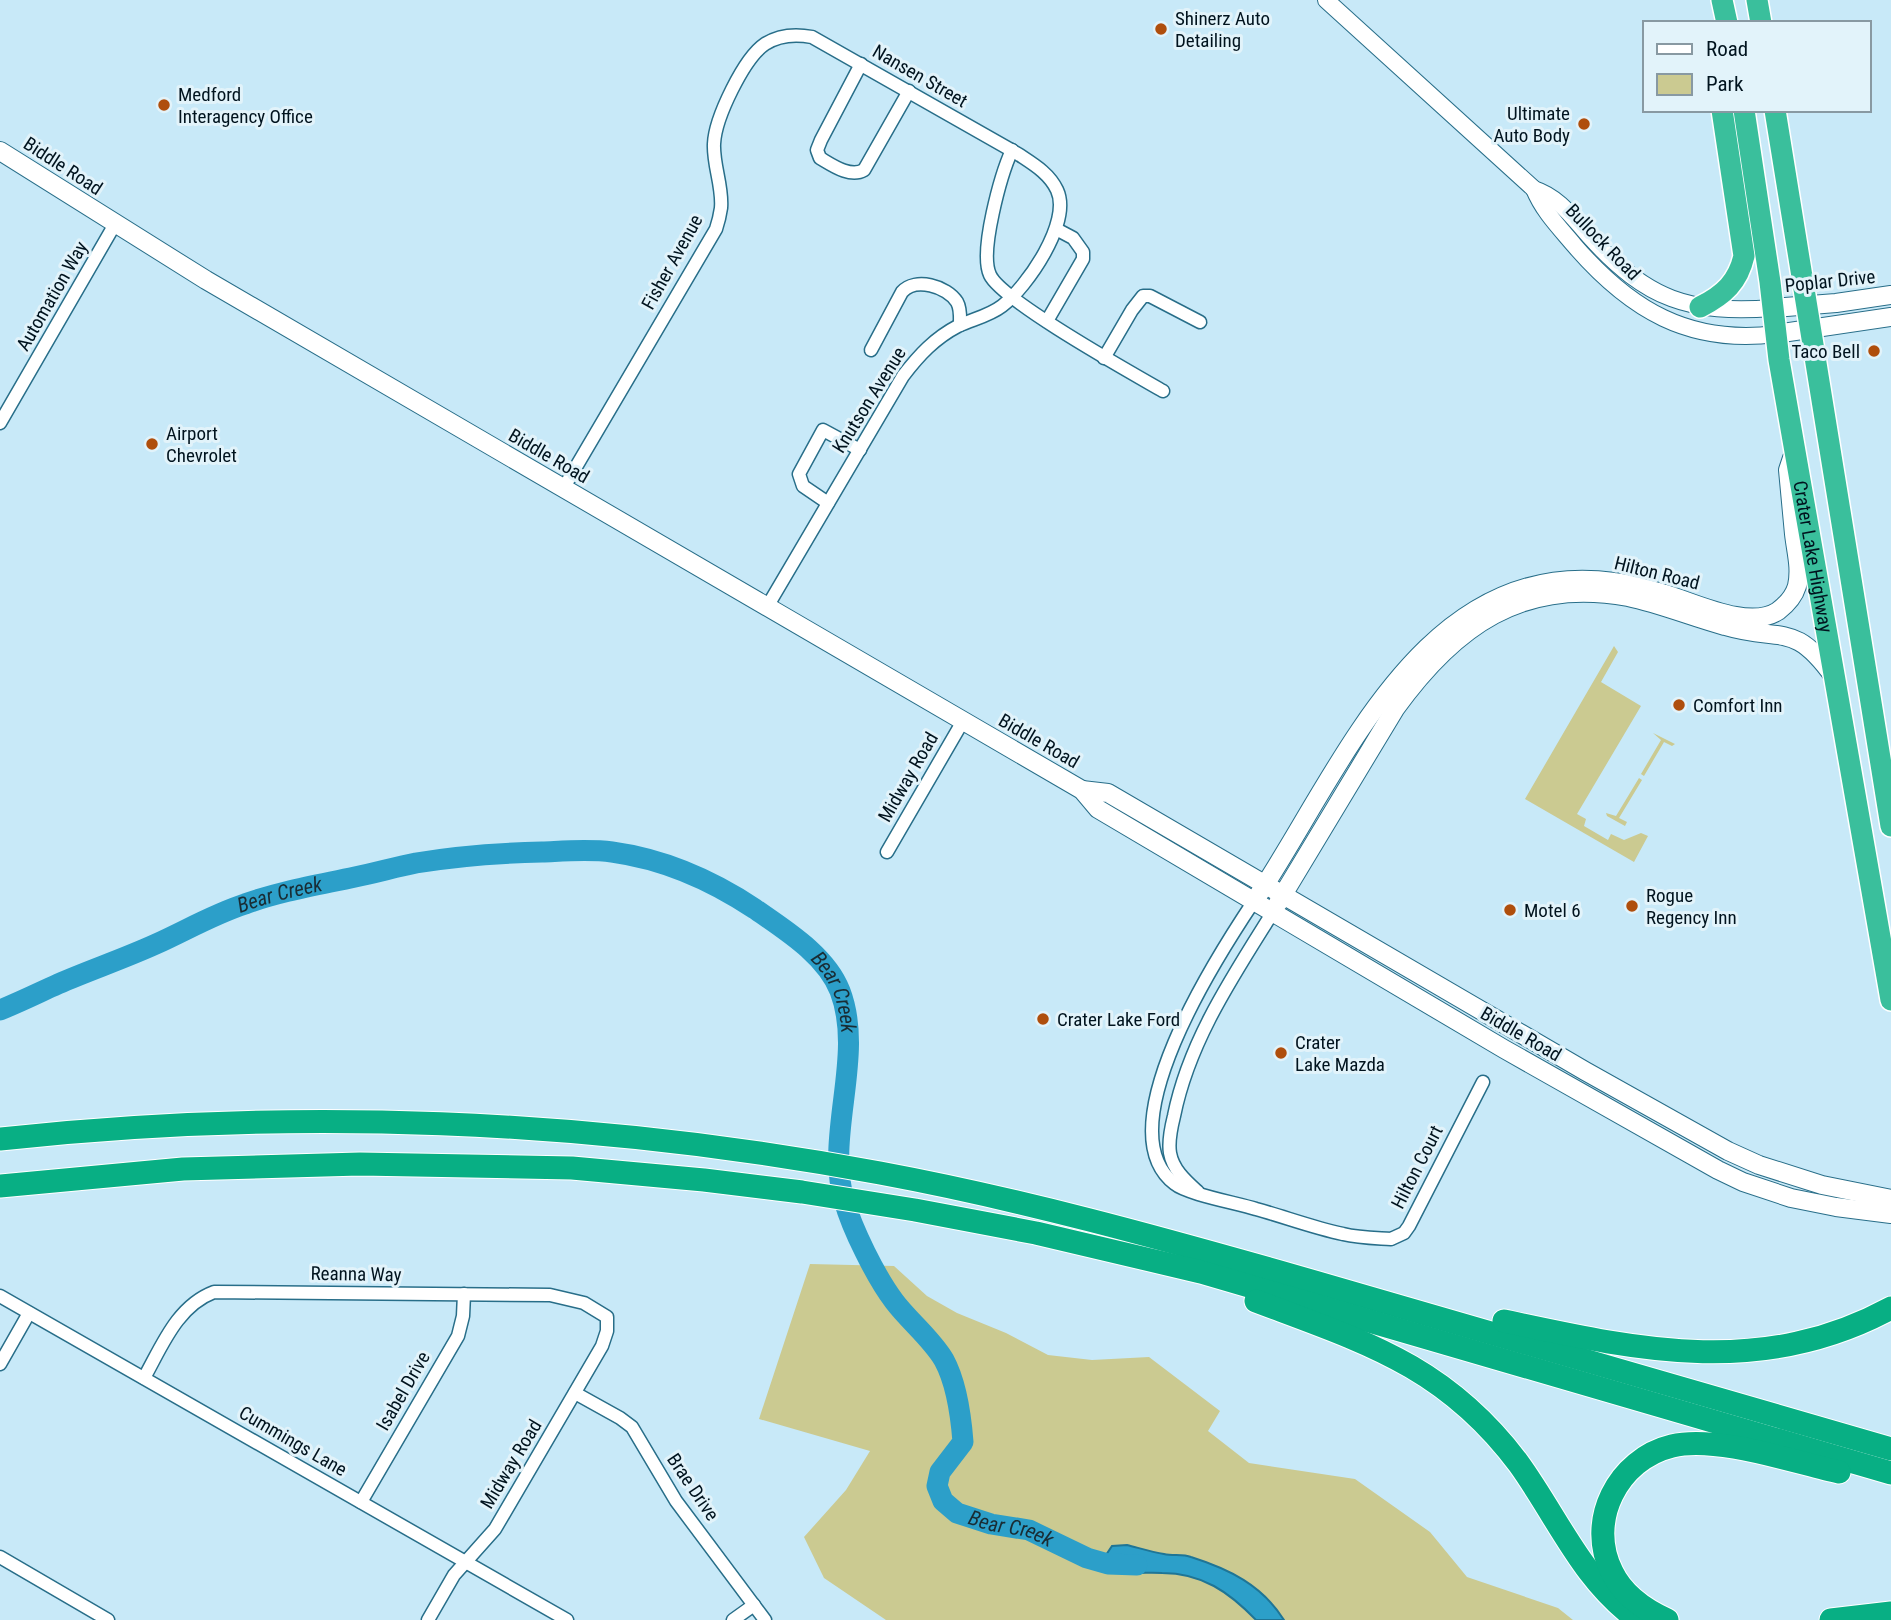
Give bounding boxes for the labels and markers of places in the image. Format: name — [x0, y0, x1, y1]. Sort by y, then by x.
place label: Shinerz Auto Detailing — [1175, 7, 1270, 52]
marker: Shinerz Auto Detailing — [1153, 21, 1169, 37]
place label: Medford Interagency Office — [178, 83, 313, 128]
marker: Medford Interagency Office — [156, 97, 172, 113]
place label: Ultimate Auto Body — [1493, 102, 1570, 147]
marker: Ultimate Auto Body — [1576, 116, 1592, 132]
place label: Taco Bell — [1791, 340, 1860, 363]
marker: Taco Bell — [1866, 343, 1882, 359]
place label: Airport Chevrolet — [166, 422, 237, 467]
marker: Airport Chevrolet — [144, 436, 160, 452]
place label: Comfort Inn — [1693, 694, 1783, 717]
marker: Comfort Inn — [1671, 697, 1687, 713]
place label: Rogue Regency Inn — [1646, 884, 1737, 929]
marker: Rogue Regency Inn — [1624, 898, 1640, 914]
place label: Motel 6 — [1524, 899, 1581, 922]
marker: Motel 6 — [1502, 902, 1518, 918]
place label: Crater Lake Ford — [1057, 1008, 1180, 1031]
marker: Crater Lake Ford — [1035, 1011, 1051, 1027]
place label: Crater Lake Mazda — [1295, 1031, 1385, 1076]
marker: Crater Lake Mazda — [1273, 1045, 1289, 1061]

